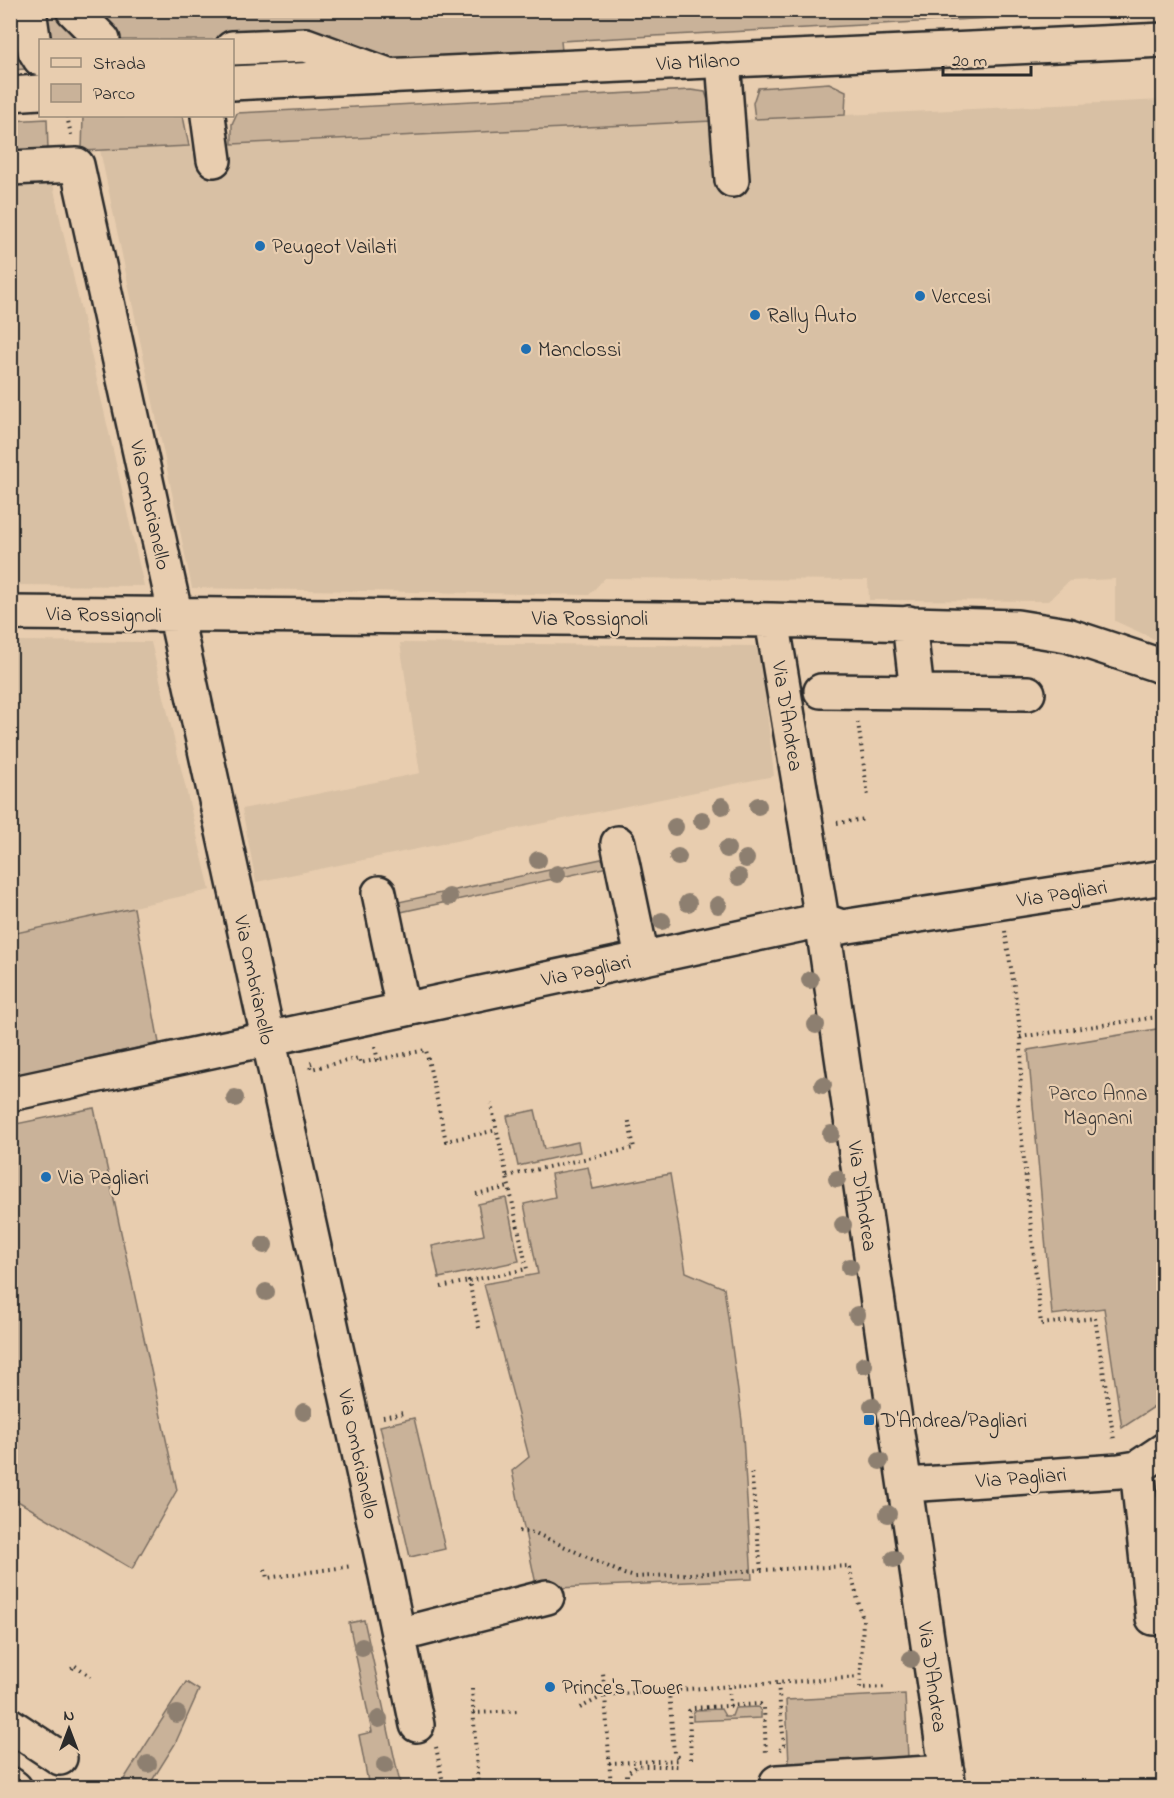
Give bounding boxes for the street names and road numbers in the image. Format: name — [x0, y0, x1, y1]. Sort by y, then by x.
street label: Via Milano — [654, 46, 741, 80]
street label: Via Ombrianello — [120, 437, 177, 573]
street label: Via Rossignoli — [44, 600, 162, 634]
street label: Via Rossignoli — [531, 605, 648, 637]
street label: Via D'Andrea — [762, 658, 810, 774]
street label: Via Pagliari — [1014, 873, 1110, 919]
street label: Via Ombrianello — [224, 912, 281, 1048]
street label: Via Pagliari — [538, 948, 634, 998]
street label: Via D'Andrea — [838, 1138, 884, 1253]
street label: Via Ombrianello — [328, 1386, 385, 1522]
street label: Via Pagliari — [974, 1461, 1068, 1499]
street label: Via D'Andrea — [908, 1619, 954, 1734]

